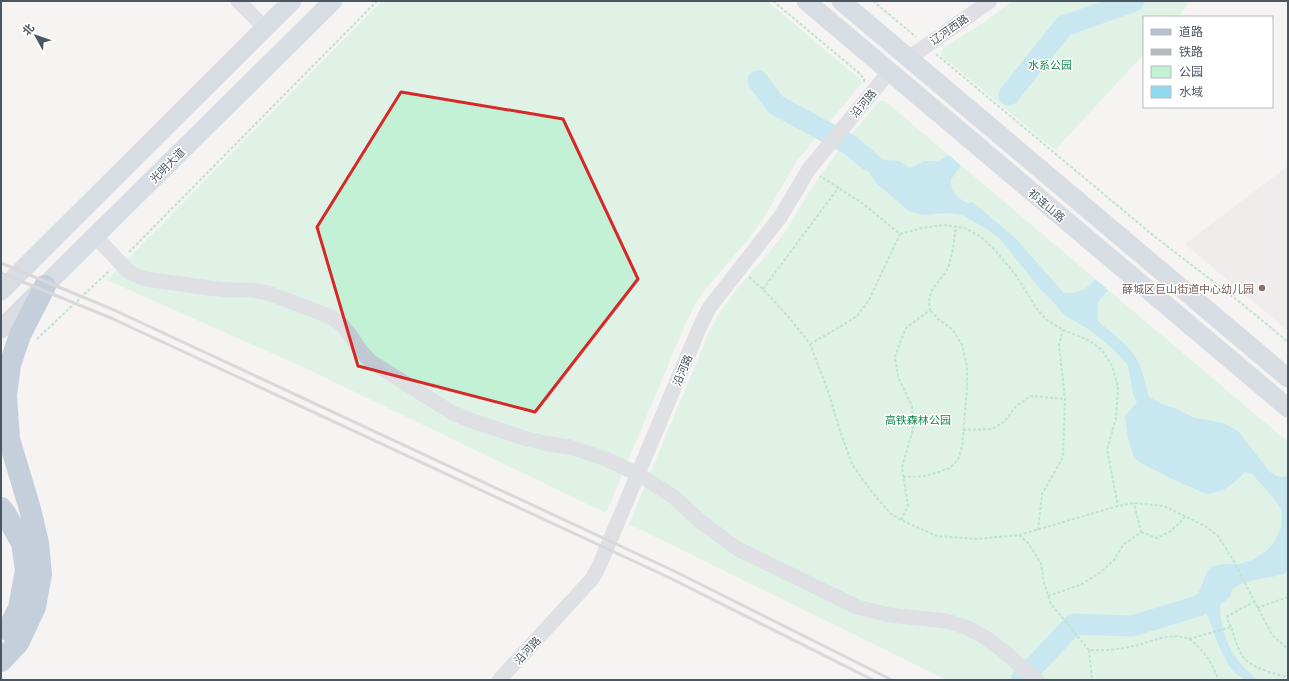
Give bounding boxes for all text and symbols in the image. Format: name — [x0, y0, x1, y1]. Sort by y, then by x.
street label: 辽河西路 — [927, 11, 971, 47]
north arrow — [16, 16, 56, 56]
legend — [1143, 16, 1273, 108]
text: 北 — [19, 21, 36, 38]
text: 道路 — [1179, 24, 1203, 39]
text: 铁路 — [1179, 44, 1203, 59]
park label: 水系公园 — [1028, 58, 1072, 71]
text: 公园 — [1179, 64, 1203, 79]
text: 水域 — [1179, 84, 1203, 99]
street label: 沿河路 — [847, 86, 879, 120]
street label: 光明大道 — [147, 145, 187, 185]
street label: 祁连山路 — [1026, 186, 1068, 224]
place label: 薛城区巨山街道中心幼儿园 — [1122, 282, 1254, 295]
marker: 薛城区巨山街道中心幼儿园 — [1257, 283, 1267, 293]
street label: 沿河路 — [670, 352, 694, 388]
park label: 高铁森林公园 — [885, 413, 951, 426]
street label: 沿河路 — [511, 633, 543, 667]

